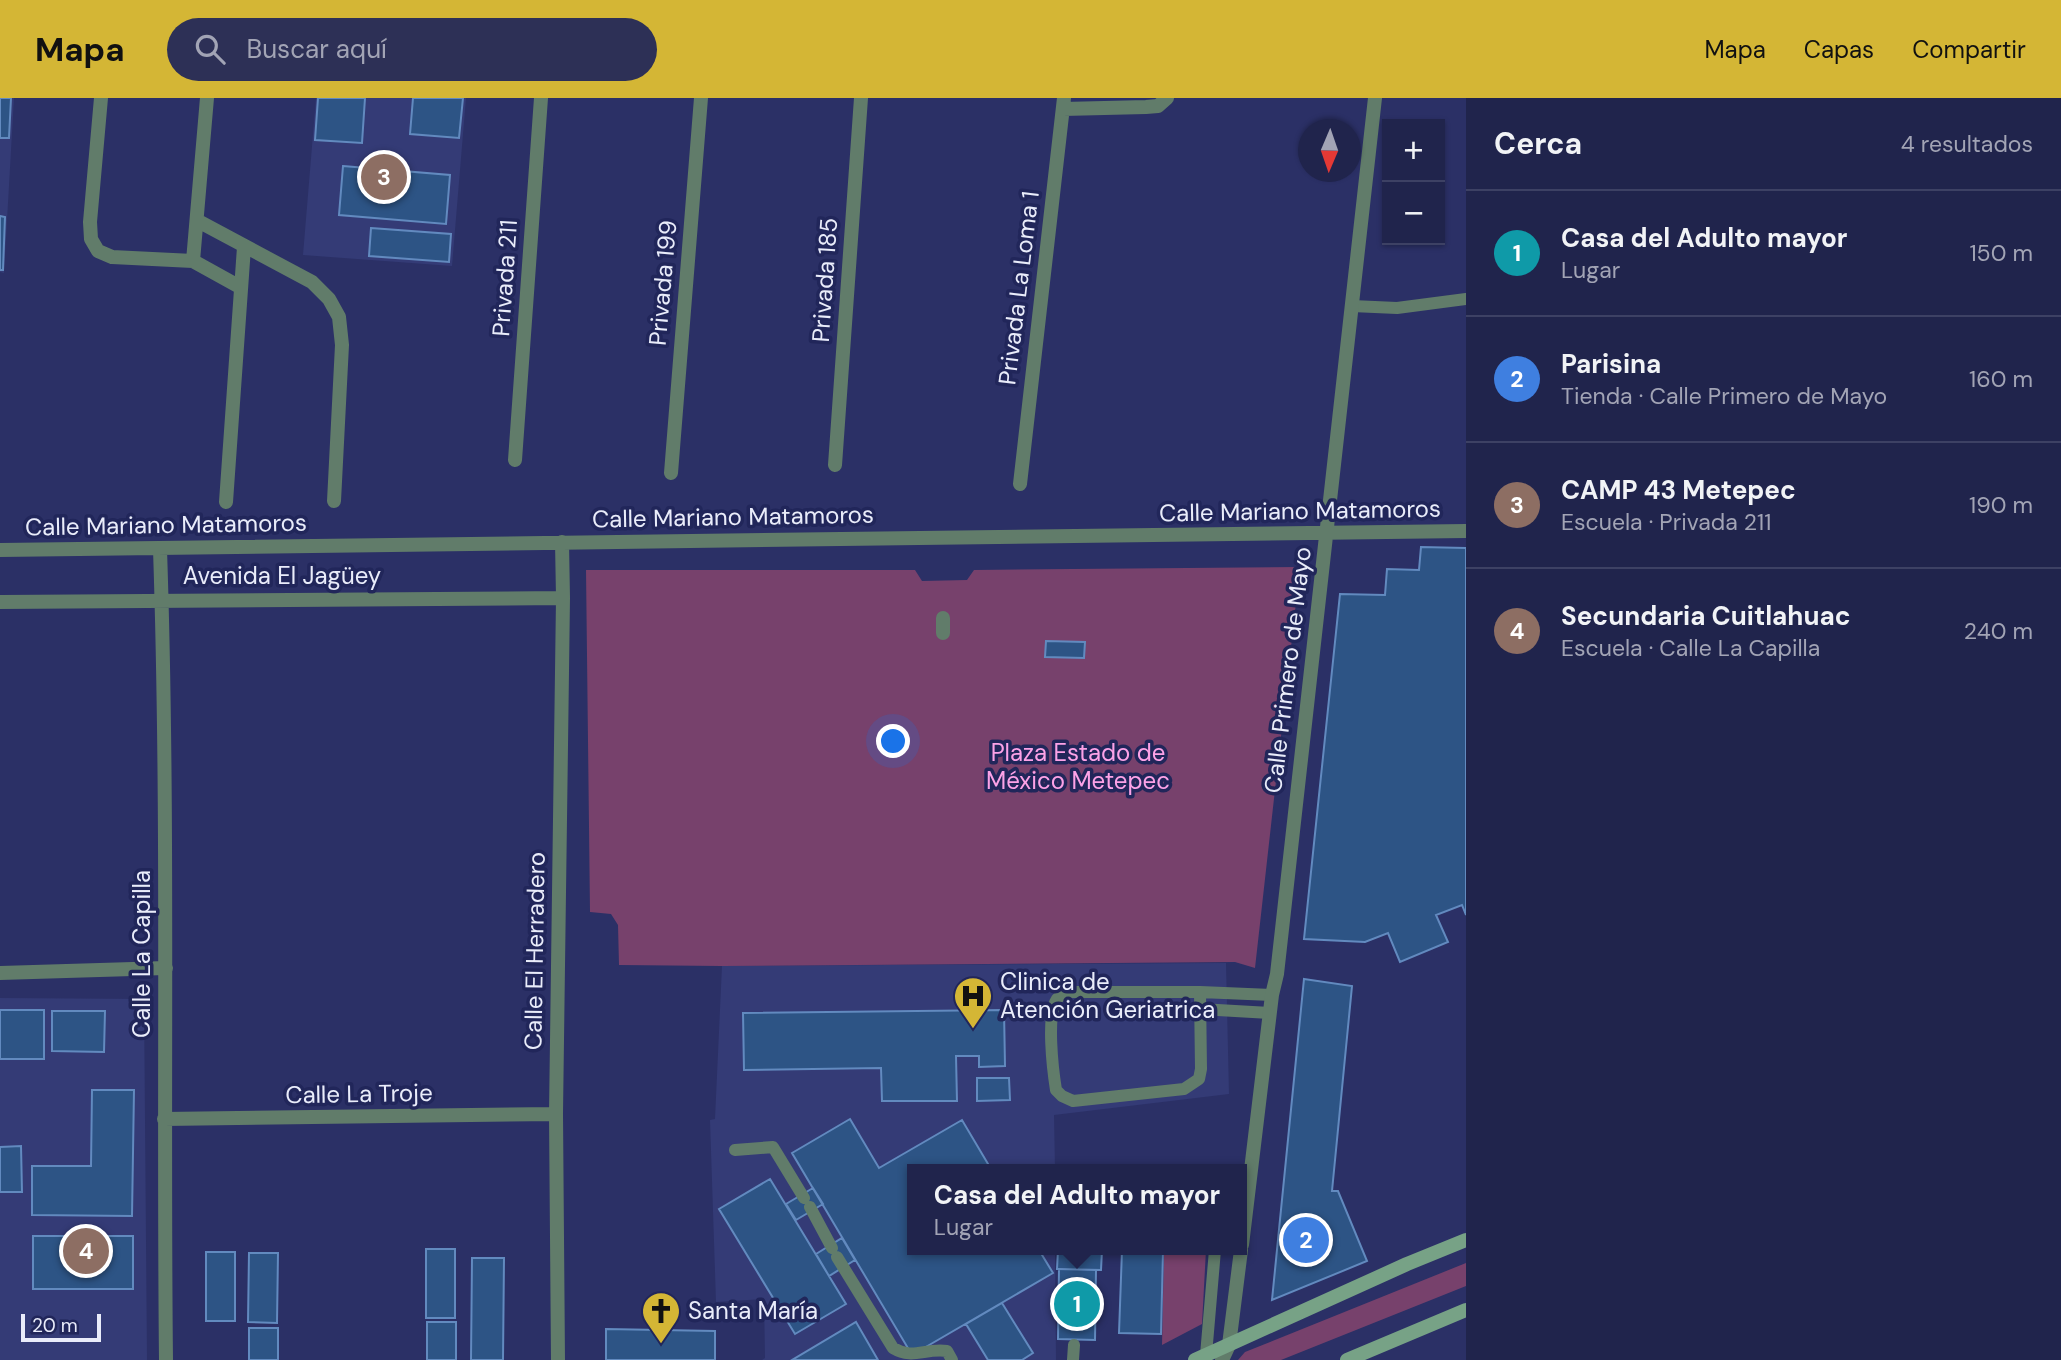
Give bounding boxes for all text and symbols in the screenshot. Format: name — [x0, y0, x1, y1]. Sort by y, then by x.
search box — [167, 18, 657, 81]
text: Mapa — [35, 28, 125, 71]
icon: search — [191, 30, 229, 68]
text: Buscar aquí — [247, 32, 387, 66]
text: Mapa — [1704, 34, 1766, 65]
text: Capas — [1804, 34, 1874, 65]
text: Compartir — [1912, 34, 2026, 65]
north arrow — [1298, 119, 1361, 182]
map controls — [1382, 119, 1445, 245]
button: + — [1382, 119, 1445, 182]
text: Cerca — [1494, 124, 1582, 163]
text: 4 resultados — [1901, 129, 2033, 159]
pin: 3 — [361, 151, 407, 203]
button: − — [1382, 182, 1445, 245]
street label: Privada La Loma 1 — [991, 189, 1046, 387]
street label: Privada 185 — [805, 217, 844, 343]
street label: Privada 211 — [485, 219, 524, 337]
street label: Privada 199 — [642, 219, 683, 347]
text: Casa del Adulto mayor — [1561, 221, 1847, 255]
text: 1 — [1513, 238, 1521, 268]
text: 150 m — [1969, 238, 2033, 268]
text: Lugar — [1561, 255, 1620, 285]
text: Parisina — [1561, 347, 1661, 381]
text: 2 — [1510, 364, 1524, 394]
text: 160 m — [1969, 364, 2033, 394]
text: Tienda · Calle Primero de Mayo — [1561, 381, 1887, 411]
text: CAMP 43 Metepec — [1561, 473, 1796, 507]
text: 3 — [1510, 490, 1524, 520]
text: 190 m — [1969, 490, 2033, 520]
street label: Calle Mariano Matamoros — [1159, 493, 1441, 528]
street label: Calle Mariano Matamoros — [592, 499, 874, 534]
street label: Calle Mariano Matamoros — [25, 507, 307, 542]
text: Escuela · Privada 211 — [1561, 507, 1771, 537]
street label: Calle Primero de Mayo — [1257, 545, 1318, 795]
street label: Avenida El Jagüey — [183, 560, 381, 591]
text: Secundaria Cuitlahuac — [1561, 599, 1850, 633]
text: 4 — [1510, 616, 1524, 646]
text: 240 m — [1964, 616, 2033, 646]
text: Escuela · Calle La Capilla — [1561, 633, 1820, 663]
your location — [876, 724, 910, 758]
park label: Plaza Estado de México Metepec — [986, 737, 1170, 796]
street label: Calle El Herradero — [517, 852, 552, 1050]
street label: Calle La Capilla — [126, 870, 157, 1038]
place label: Clinica de Atención Geriatrica — [1000, 966, 1215, 1025]
hospital icon: Clinica de Atención Geriatrica — [952, 975, 994, 1030]
street label: Calle La Troje — [285, 1077, 433, 1110]
popup — [907, 1164, 1247, 1255]
text: Casa del Adulto mayor — [934, 1178, 1220, 1212]
text: Lugar — [934, 1212, 993, 1242]
pin: 2 — [1283, 1214, 1329, 1266]
pin: 4 — [63, 1225, 109, 1277]
pin: 1 — [1054, 1278, 1100, 1330]
church icon: Santa María — [640, 1290, 682, 1345]
place label: Santa María — [688, 1295, 818, 1326]
scale bar — [21, 1311, 102, 1343]
text: 20 m — [32, 1313, 78, 1338]

